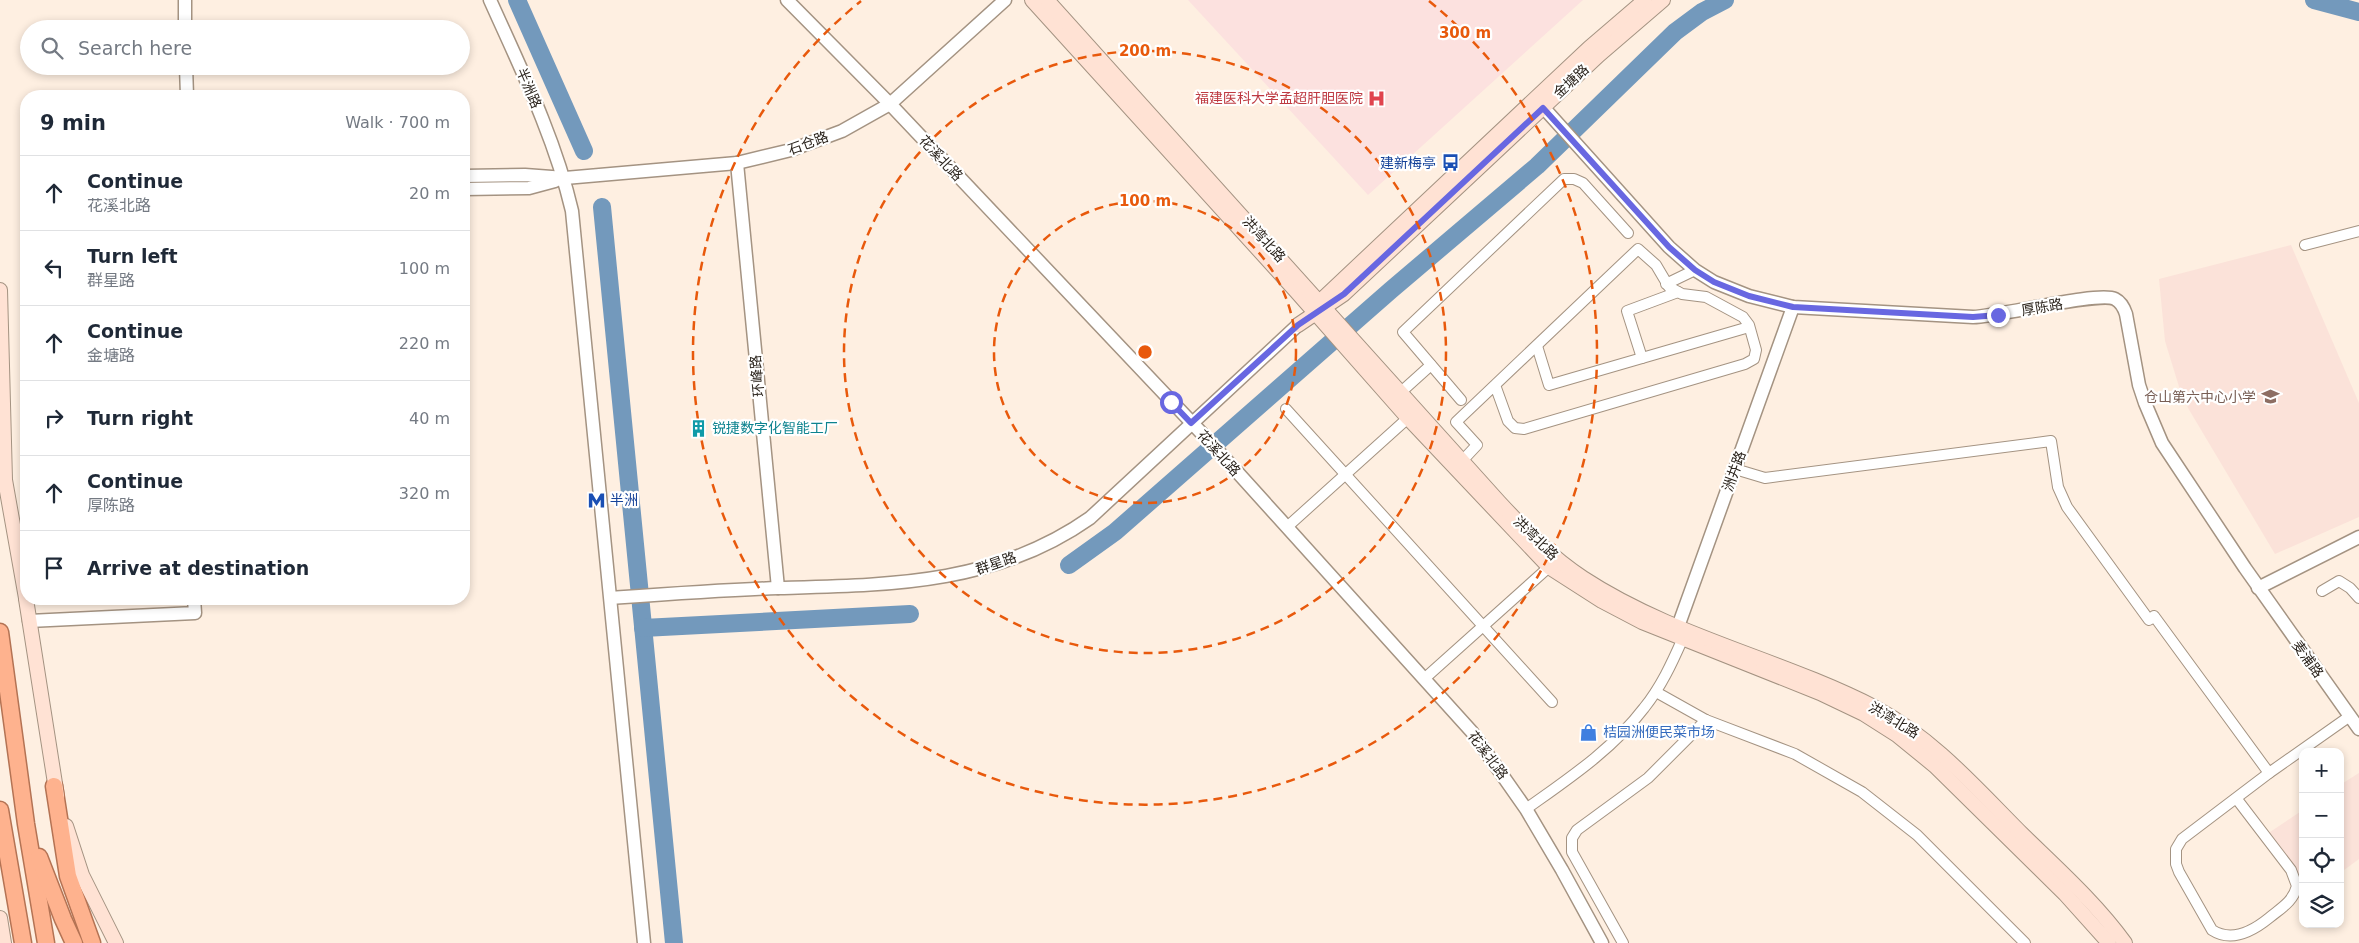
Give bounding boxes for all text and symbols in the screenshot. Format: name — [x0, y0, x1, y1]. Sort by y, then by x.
search box — [20, 20, 470, 75]
text: 300 m — [1439, 24, 1491, 42]
icon: search — [38, 34, 66, 62]
text: Search here — [78, 37, 192, 59]
text: 200 m — [1119, 42, 1171, 60]
street label: 金塘路 — [1550, 61, 1592, 101]
street label: 半洲路 — [513, 66, 545, 110]
hospital icon: 福建医科大学孟超肝胆医院 — [1367, 88, 1387, 108]
place label: 福建医科大学孟超肝胆医院 — [1195, 90, 1363, 106]
text: 9 min — [40, 111, 106, 135]
text: Walk · 700 m — [345, 113, 450, 132]
street label: 石仓路 — [786, 128, 830, 158]
street label: 花溪北路 — [916, 132, 966, 184]
bus stop icon: 建新梅亭 — [1440, 153, 1460, 173]
place label: 建新梅亭 — [1380, 155, 1436, 171]
text: Continue — [87, 170, 183, 192]
icon: ahead — [40, 179, 68, 207]
text: 20 m — [409, 184, 450, 203]
text: 100 m — [1119, 192, 1171, 210]
text: 花溪北路 — [87, 196, 151, 215]
street label: 洪湾北路 — [1239, 213, 1289, 265]
text: Turn left — [87, 245, 178, 267]
icon: left — [40, 254, 68, 282]
text: 100 m — [399, 259, 450, 278]
text: 群星路 — [87, 271, 135, 290]
street label: 厚陈路 — [2020, 295, 2064, 319]
route end — [1987, 304, 2010, 327]
text: Continue — [87, 320, 183, 342]
icon: ahead — [40, 329, 68, 357]
text: 220 m — [399, 334, 450, 353]
centre of rings — [1136, 343, 1154, 361]
text: 金塘路 — [87, 346, 135, 365]
street label: 环峰路 — [747, 354, 767, 398]
school or university icon: 仓山第六中心小学 — [2260, 387, 2280, 407]
place label: 仓山第六中心小学 — [2144, 389, 2256, 405]
route start — [1160, 391, 1183, 414]
icon: right — [40, 404, 68, 432]
text: Turn right — [87, 407, 193, 429]
text: 40 m — [409, 409, 450, 428]
building icon: 锐捷数字化智能工厂 — [688, 418, 708, 438]
place label: 锐捷数字化智能工厂 — [712, 420, 838, 436]
street label: 花溪北路 — [1194, 427, 1244, 479]
street label: 洲井路 — [1719, 449, 1749, 493]
text: Continue — [87, 470, 183, 492]
icon: ahead — [40, 479, 68, 507]
text: 320 m — [399, 484, 450, 503]
metro station icon: 半洲 — [586, 490, 606, 510]
place label: 半洲 — [610, 492, 638, 508]
text: 厚陈路 — [87, 496, 135, 515]
street label: 洪湾北路 — [1510, 513, 1562, 563]
street label: 群星路 — [974, 549, 1018, 577]
icon: arrive — [40, 554, 68, 582]
text: Arrive at destination — [87, 557, 309, 579]
street label: 麦浦路 — [2289, 637, 2327, 681]
street label: 洪湾北路 — [1866, 699, 1922, 741]
shop icon: 桔园洲便民菜市场 — [1579, 722, 1599, 742]
place label: 桔园洲便民菜市场 — [1603, 724, 1715, 740]
street label: 花溪北路 — [1465, 728, 1511, 782]
map controls — [2299, 748, 2344, 928]
button: + — [2299, 748, 2344, 793]
button: − — [2299, 793, 2344, 838]
button: locate — [2299, 838, 2344, 883]
button: layers — [2299, 883, 2344, 928]

